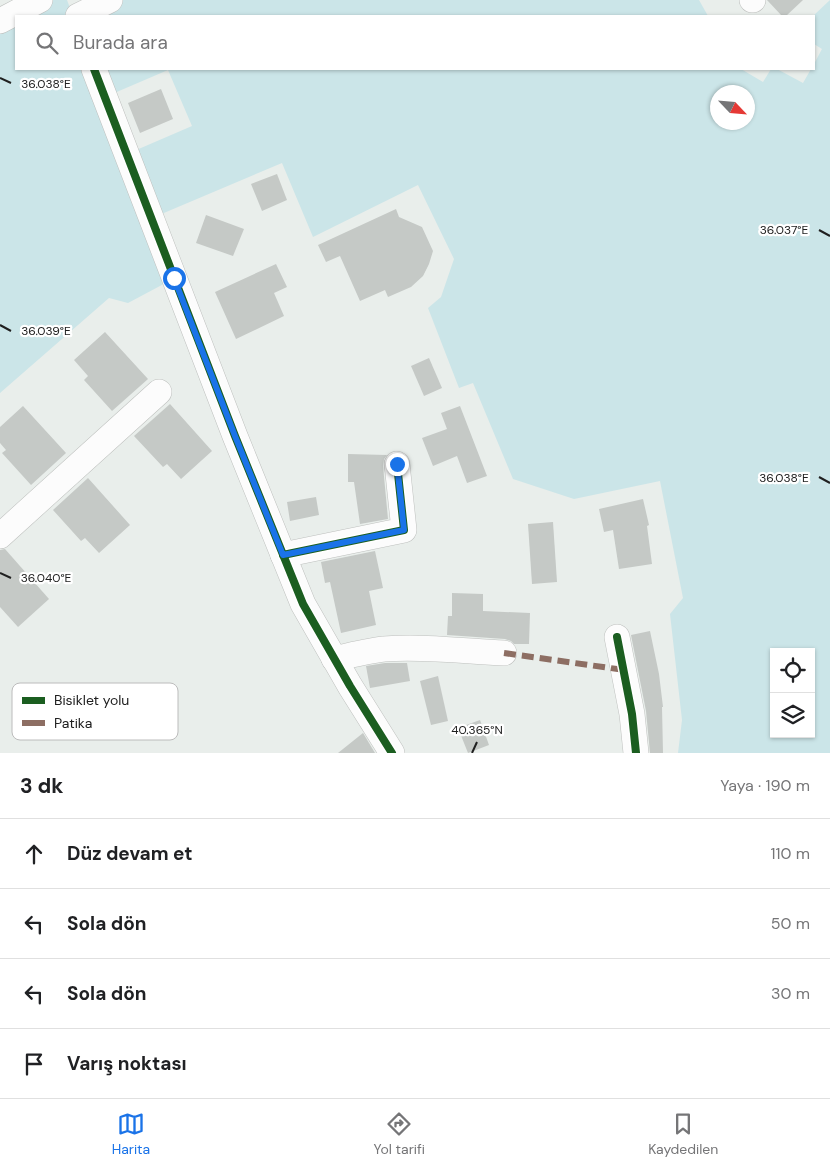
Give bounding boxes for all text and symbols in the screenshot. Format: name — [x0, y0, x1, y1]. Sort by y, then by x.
search box — [15, 15, 815, 70]
icon: search — [33, 29, 61, 57]
text: Burada ara — [73, 30, 168, 55]
text: 36.038°E — [21, 76, 71, 92]
north arrow — [710, 85, 755, 130]
text: 36.037°E — [760, 222, 808, 238]
route start — [163, 267, 186, 290]
text: 36.039°E — [21, 323, 71, 339]
route end — [386, 453, 409, 476]
text: 36.038°E — [759, 470, 809, 486]
text: 36.040°E — [21, 570, 72, 586]
map controls — [770, 648, 815, 738]
button: locate — [770, 648, 815, 693]
legend — [12, 683, 178, 740]
text: Bisiklet yolu — [54, 691, 129, 709]
button: layers — [770, 693, 815, 738]
text: Patika — [54, 714, 92, 732]
text: 40.365°N — [451, 722, 503, 738]
text: 3 dk — [20, 772, 64, 800]
text: Yaya · 190 m — [720, 775, 810, 796]
icon: ahead — [20, 840, 48, 868]
text: Düz devam et — [67, 841, 193, 866]
text: 110 m — [771, 843, 810, 864]
icon: left — [20, 910, 48, 938]
text: Sola dön — [67, 911, 147, 936]
text: 50 m — [771, 913, 810, 934]
icon: left — [20, 980, 48, 1008]
text: Sola dön — [67, 981, 147, 1006]
text: 30 m — [771, 983, 810, 1004]
icon: arrive — [20, 1050, 48, 1078]
text: Varış noktası — [67, 1051, 187, 1076]
tab: Harita — [112, 1110, 150, 1158]
tab: Yol tarifi — [374, 1110, 425, 1158]
tab: Kaydedilen — [648, 1110, 718, 1158]

